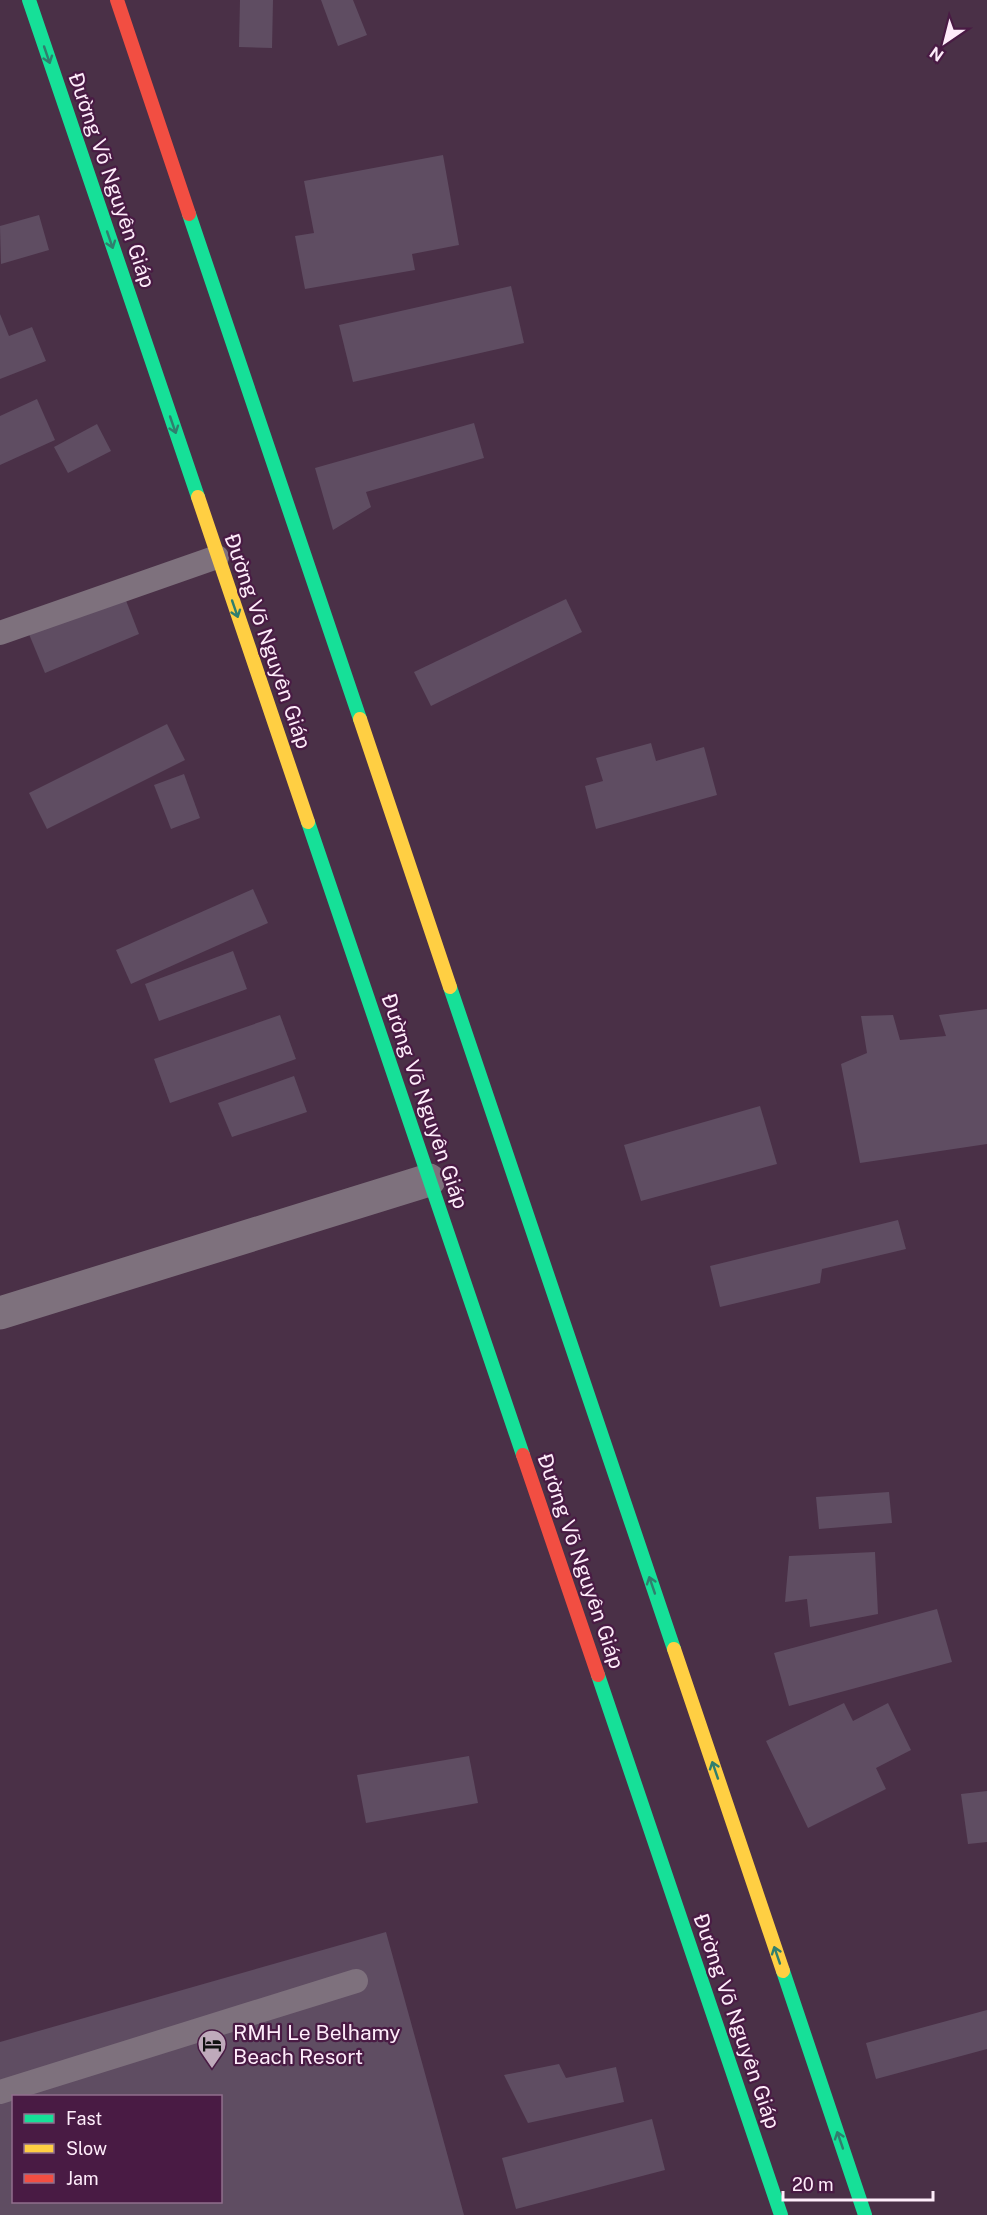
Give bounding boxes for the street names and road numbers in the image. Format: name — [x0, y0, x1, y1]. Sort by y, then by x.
street label: Đường Võ Nguyên Giáp — [63, 69, 161, 291]
street label: Đường Võ Nguyên Giáp — [219, 530, 317, 752]
street label: Đường Võ Nguyên Giáp — [376, 990, 474, 1212]
street label: Đường Võ Nguyên Giáp — [532, 1450, 630, 1672]
street label: Đường Võ Nguyên Giáp — [688, 1910, 786, 2132]

